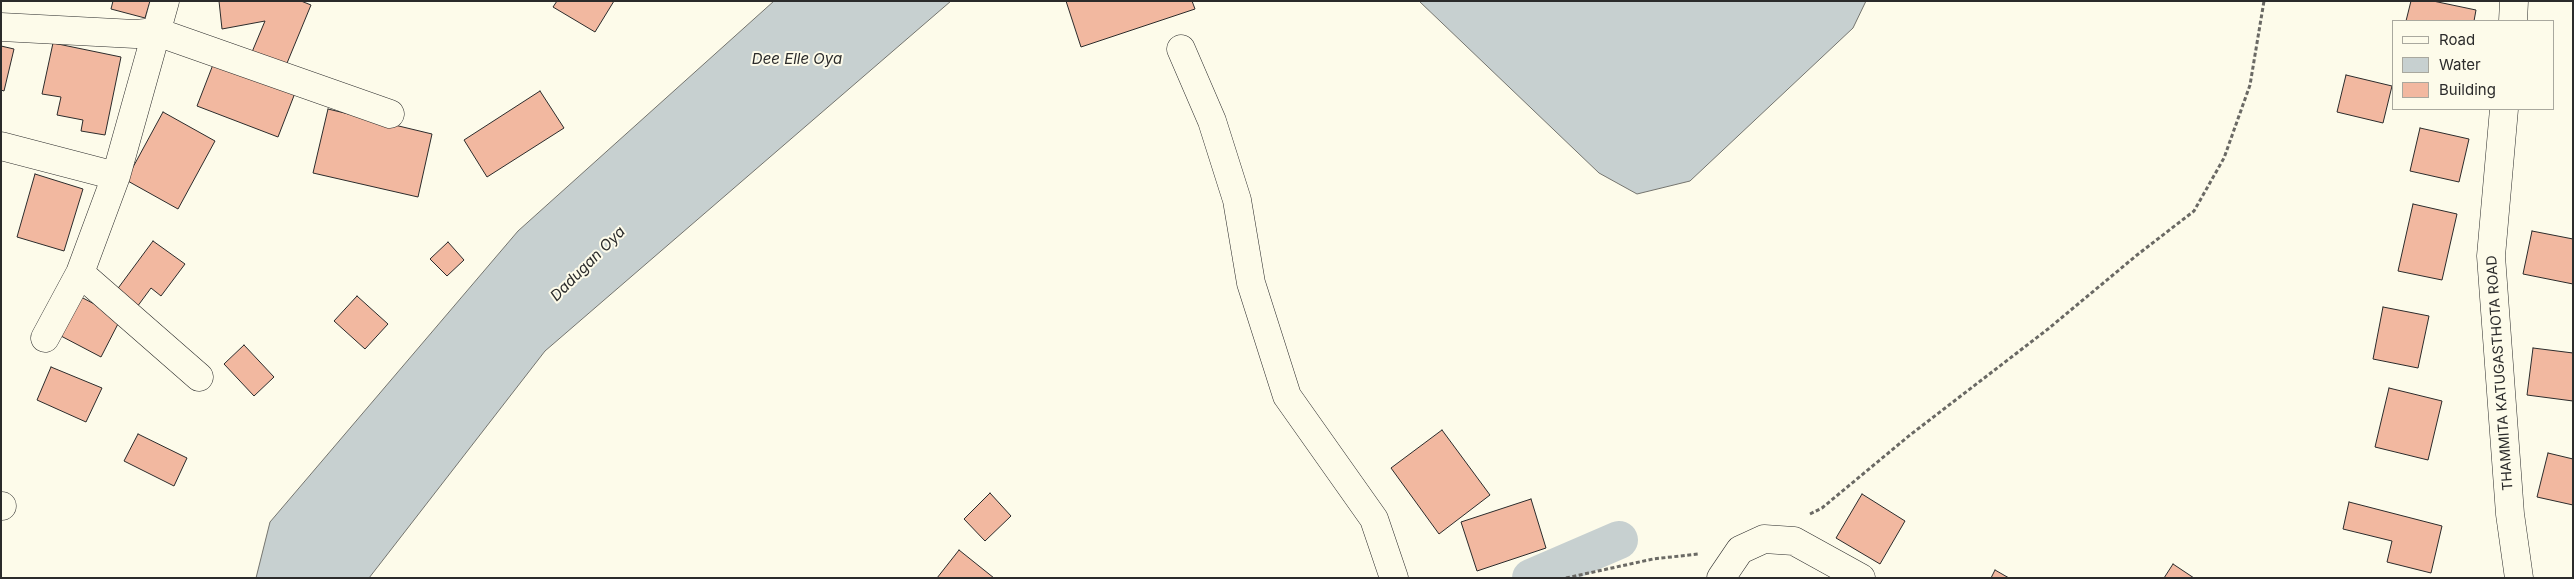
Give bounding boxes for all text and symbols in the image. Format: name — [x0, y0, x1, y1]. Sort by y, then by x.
legend — [2392, 20, 2554, 110]
text: Road — [2439, 30, 2475, 49]
water label: Dee Elle Oya — [752, 50, 842, 68]
text: Water — [2439, 55, 2481, 74]
text: Building — [2439, 80, 2496, 99]
water label: Dadugan Oya — [547, 223, 629, 305]
street label: THAMMITA KATUGASTHOTA ROAD — [2483, 255, 2517, 491]

